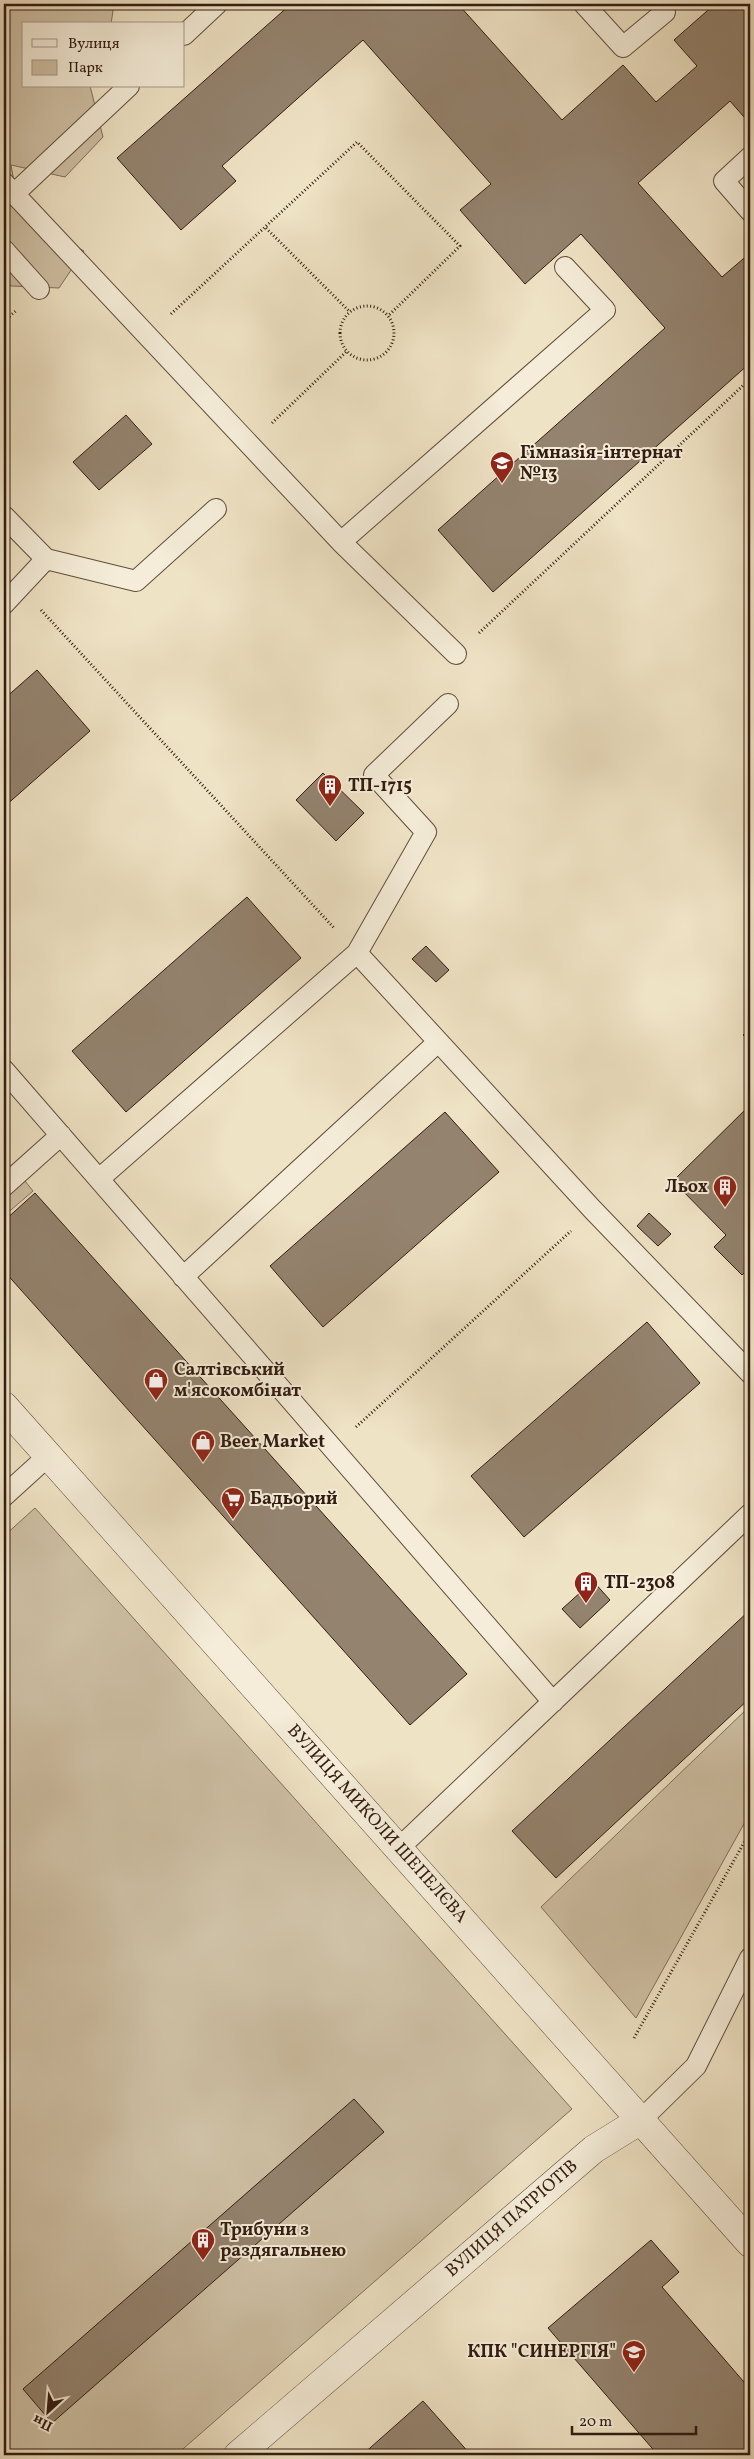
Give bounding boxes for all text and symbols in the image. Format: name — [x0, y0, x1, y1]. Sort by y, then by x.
legend — [22, 22, 185, 88]
text: Вулиця — [68, 34, 120, 55]
text: Парк — [68, 58, 103, 79]
place label: Гімназія-інтернат №13 — [520, 441, 683, 487]
school or university icon: Гімназія-інтернат №13 — [489, 450, 515, 484]
building icon: ТП-1715 — [317, 773, 343, 807]
place label: ТП-1715 — [348, 774, 412, 799]
building icon: Льох — [712, 1174, 738, 1208]
place label: Льох — [665, 1175, 708, 1200]
place label: Салтівський м'ясокомбінат — [174, 1358, 301, 1404]
shop icon: Салтівський м'ясокомбінат — [143, 1367, 169, 1401]
shop icon: Beer Market — [190, 1429, 216, 1463]
place label: Beer Market — [220, 1430, 325, 1455]
supermarket icon: Бадьорий — [220, 1486, 246, 1520]
place label: Бадьорий — [250, 1487, 338, 1512]
building icon: ТП-2308 — [573, 1570, 599, 1604]
place label: ТП-2308 — [604, 1571, 675, 1596]
street label: ВУЛИЦЯ МИКОЛИ ШЕПЕЛЄВА — [281, 1719, 473, 1929]
street label: ВУЛИЦЯ ПАТРІОТІВ — [440, 2154, 584, 2284]
place label: Трибуни з раздягальнею — [220, 2218, 346, 2264]
building icon: Трибуни з раздягальнею — [190, 2227, 216, 2261]
school or university icon: КПК "СИНЕРГІЯ" — [621, 2339, 647, 2373]
place label: КПК "СИНЕРГІЯ" — [467, 2340, 616, 2365]
north arrow — [22, 2386, 72, 2436]
scale bar — [572, 2404, 695, 2436]
text: Пн — [30, 2409, 56, 2435]
text: 20 m — [579, 2412, 612, 2433]

